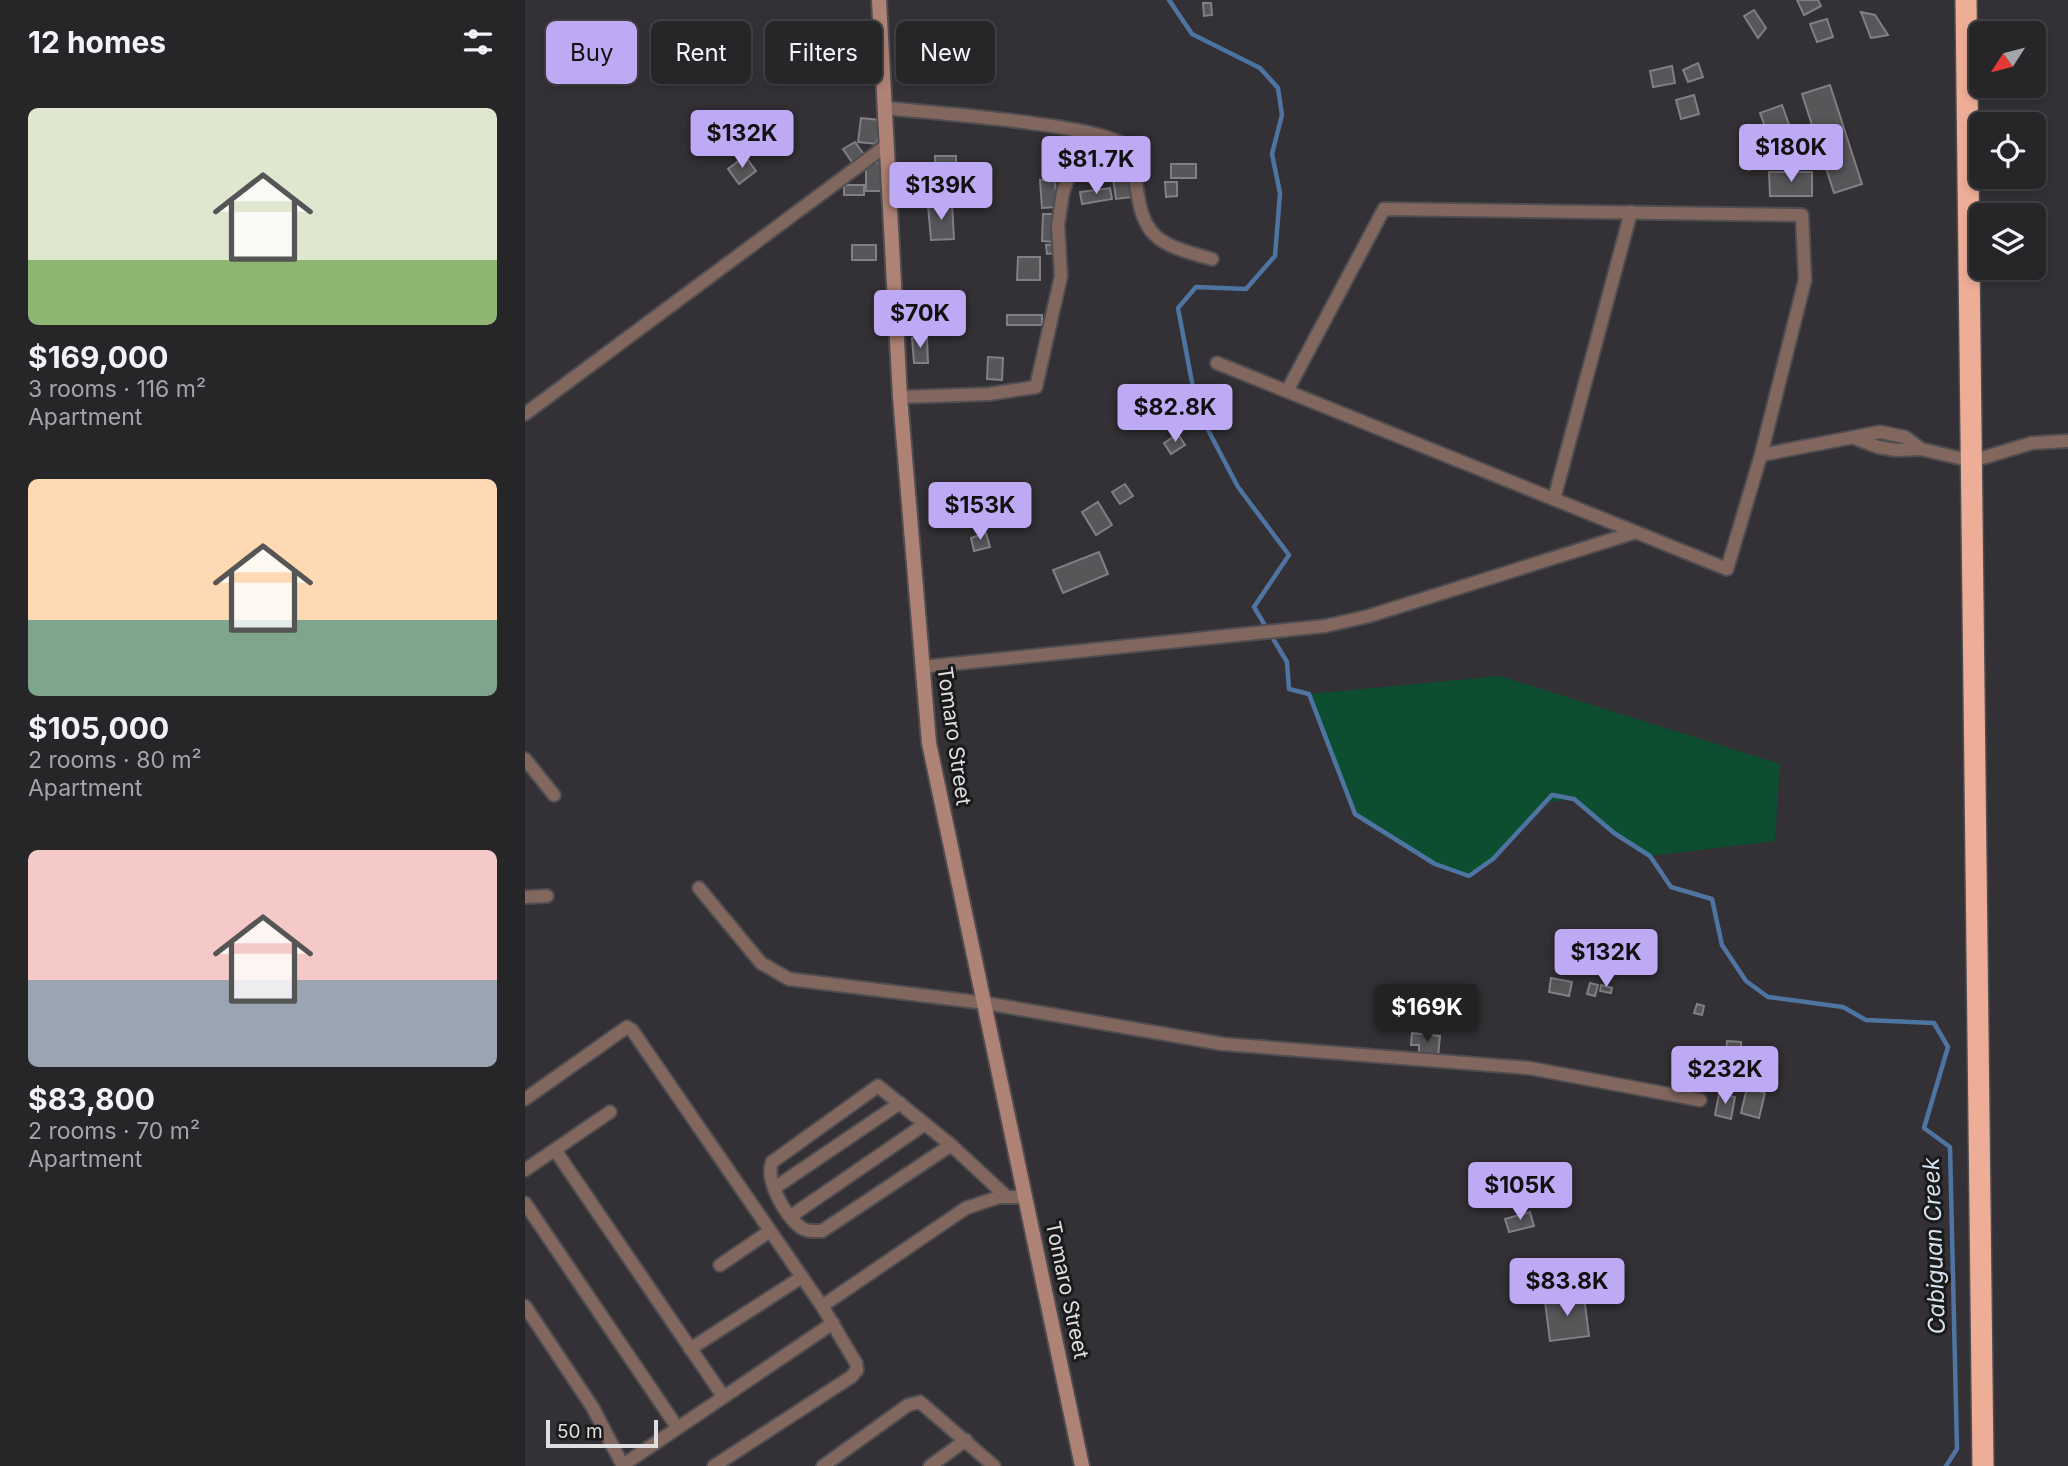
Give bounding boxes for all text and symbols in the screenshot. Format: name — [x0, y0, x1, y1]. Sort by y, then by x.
chip: Buy — [546, 21, 637, 84]
chip: Rent — [651, 21, 751, 84]
chip: Filters — [765, 21, 882, 84]
chip: New — [896, 21, 995, 84]
north arrow — [1969, 21, 2046, 98]
map controls — [1969, 21, 2046, 280]
icon: filters — [459, 23, 497, 61]
text: 12 homes — [28, 24, 166, 60]
pin: $132K — [693, 110, 791, 170]
button: locate — [1969, 112, 2046, 189]
text: $132K — [707, 119, 777, 147]
pin: $180K — [1742, 124, 1840, 184]
text: $180K — [1755, 133, 1827, 161]
pin: $81.7K — [1039, 136, 1153, 196]
text: $81.7K — [1058, 145, 1134, 173]
icon: home — [200, 154, 326, 280]
pin: $139K — [892, 162, 990, 222]
text: $139K — [905, 171, 977, 199]
button: layers — [1969, 203, 2046, 280]
pin: $70K — [879, 290, 961, 350]
text: $70K — [890, 299, 950, 327]
text: $169,000 — [28, 339, 169, 375]
text: 3 rooms · 116 m² — [28, 375, 206, 403]
pin: $82.8K — [1118, 384, 1232, 444]
text: $82.8K — [1133, 393, 1217, 421]
text: Apartment — [28, 403, 142, 431]
pin: $153K — [931, 482, 1029, 542]
text: $153K — [944, 491, 1016, 519]
icon: home — [200, 525, 326, 651]
street label: Tomaro Street — [932, 665, 977, 807]
text: $105,000 — [28, 710, 169, 746]
text: 2 rooms · 80 m² — [28, 746, 202, 774]
text: Apartment — [28, 774, 142, 802]
icon: home — [200, 896, 326, 1022]
pin: $132K — [1557, 930, 1655, 989]
text: $132K — [1571, 938, 1641, 966]
pin: $169K — [1378, 984, 1476, 1044]
text: $169K — [1391, 993, 1463, 1021]
pin: $232K — [1676, 1046, 1774, 1106]
text: $232K — [1687, 1055, 1763, 1083]
text: $83,800 — [28, 1081, 155, 1117]
text: 2 rooms · 70 m² — [28, 1117, 200, 1145]
text: Apartment — [28, 1145, 142, 1173]
water label: Cabiguan Creek — [1917, 1157, 1951, 1335]
pin: $105K — [1471, 1162, 1569, 1222]
text: $105K — [1484, 1171, 1556, 1199]
street label: Tomaro Street — [1041, 1219, 1094, 1361]
pin: $83.8K — [1510, 1258, 1624, 1318]
text: $83.8K — [1526, 1267, 1608, 1295]
scale bar — [546, 1417, 658, 1449]
text: 50 m — [557, 1420, 603, 1443]

